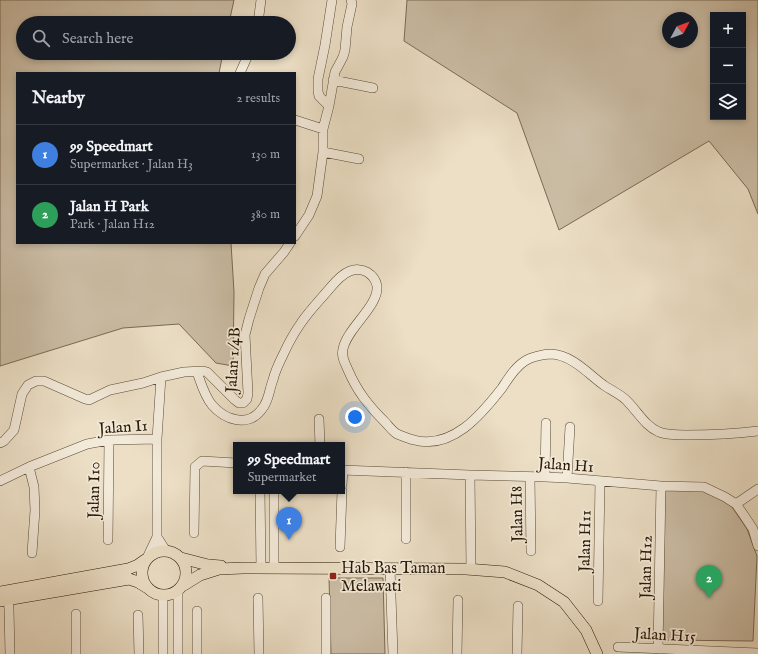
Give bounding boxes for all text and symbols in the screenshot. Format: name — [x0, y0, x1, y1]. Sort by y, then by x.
north arrow — [662, 12, 698, 48]
map controls — [710, 12, 746, 120]
button: + — [710, 12, 746, 48]
search box — [16, 16, 296, 60]
icon: search — [30, 27, 52, 49]
text: Search here — [62, 29, 133, 48]
button: − — [710, 48, 746, 84]
button: layers — [710, 84, 746, 120]
text: Nearby — [32, 88, 85, 109]
text: 2 results — [236, 90, 280, 107]
text: 99 Speedmart — [70, 137, 153, 156]
text: 1 — [43, 146, 47, 163]
text: 130 m — [251, 146, 280, 163]
text: Supermarket · Jalan H3 — [70, 156, 193, 173]
text: Jalan H Park — [70, 197, 149, 216]
text: 2 — [42, 206, 48, 223]
text: 380 m — [251, 206, 280, 223]
text: Park · Jalan H12 — [70, 216, 155, 233]
street label: Jalan 1/4B — [222, 327, 246, 395]
your location — [345, 407, 365, 427]
street label: Jalan I1 — [96, 416, 148, 440]
popup — [233, 442, 345, 494]
text: 99 Speedmart — [248, 450, 330, 469]
street label: Jalan H1 — [535, 454, 595, 478]
street label: Jalan I10 — [84, 461, 105, 521]
text: Supermarket — [248, 469, 317, 486]
street label: Jalan H8 — [508, 486, 529, 544]
pin: 1 — [276, 507, 302, 540]
street label: Jalan H11 — [575, 510, 597, 574]
street label: Jalan H12 — [636, 535, 658, 601]
place label: Hab Bas Taman Melawati — [341, 559, 446, 597]
pin: 2 — [696, 565, 722, 598]
marker: Hab Bas Taman Melawati — [328, 571, 338, 581]
street label: Jalan H15 — [631, 624, 696, 648]

